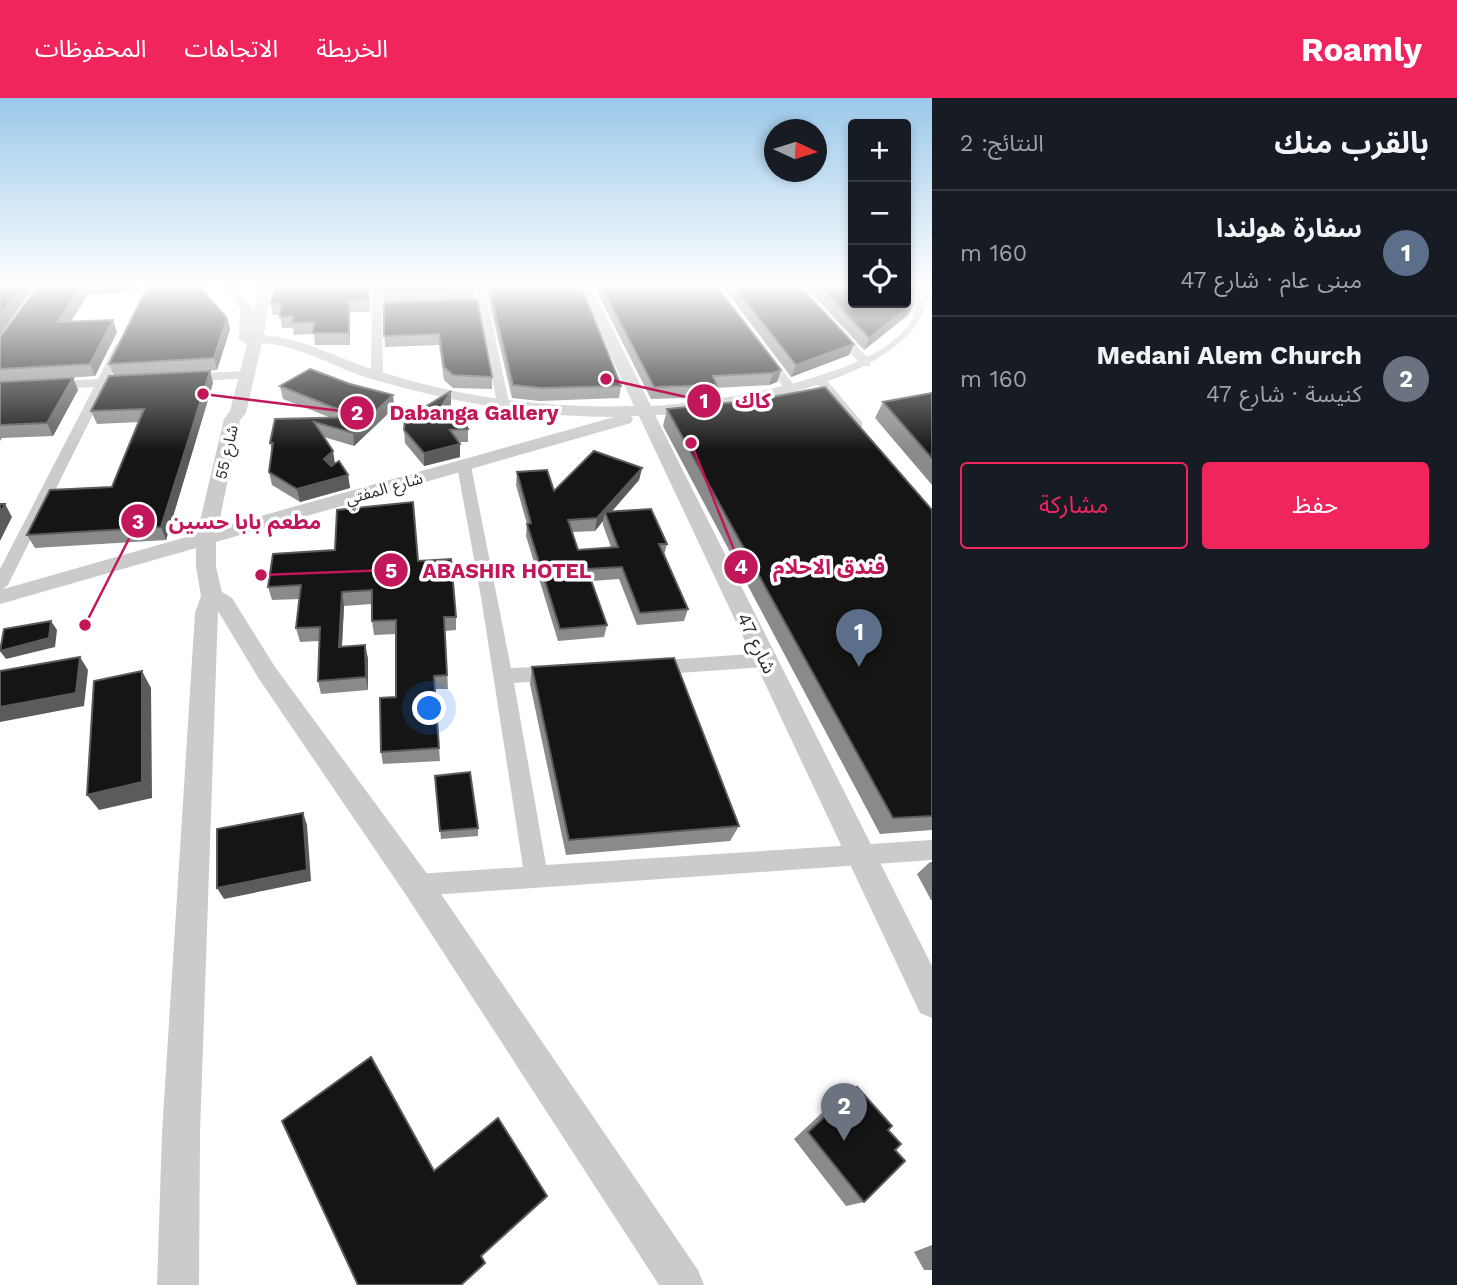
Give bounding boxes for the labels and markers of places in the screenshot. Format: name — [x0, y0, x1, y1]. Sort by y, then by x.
callout: كاك — [686, 380, 785, 422]
callout: Dabanga Gallery — [340, 392, 572, 434]
callout: مطعم بابا حسين — [120, 500, 336, 542]
callout: فندق الاحلام — [724, 546, 899, 588]
callout: ABASHIR HOTEL — [373, 549, 605, 591]
pin: 1 — [836, 609, 882, 667]
pin: 2 — [821, 1083, 867, 1141]

